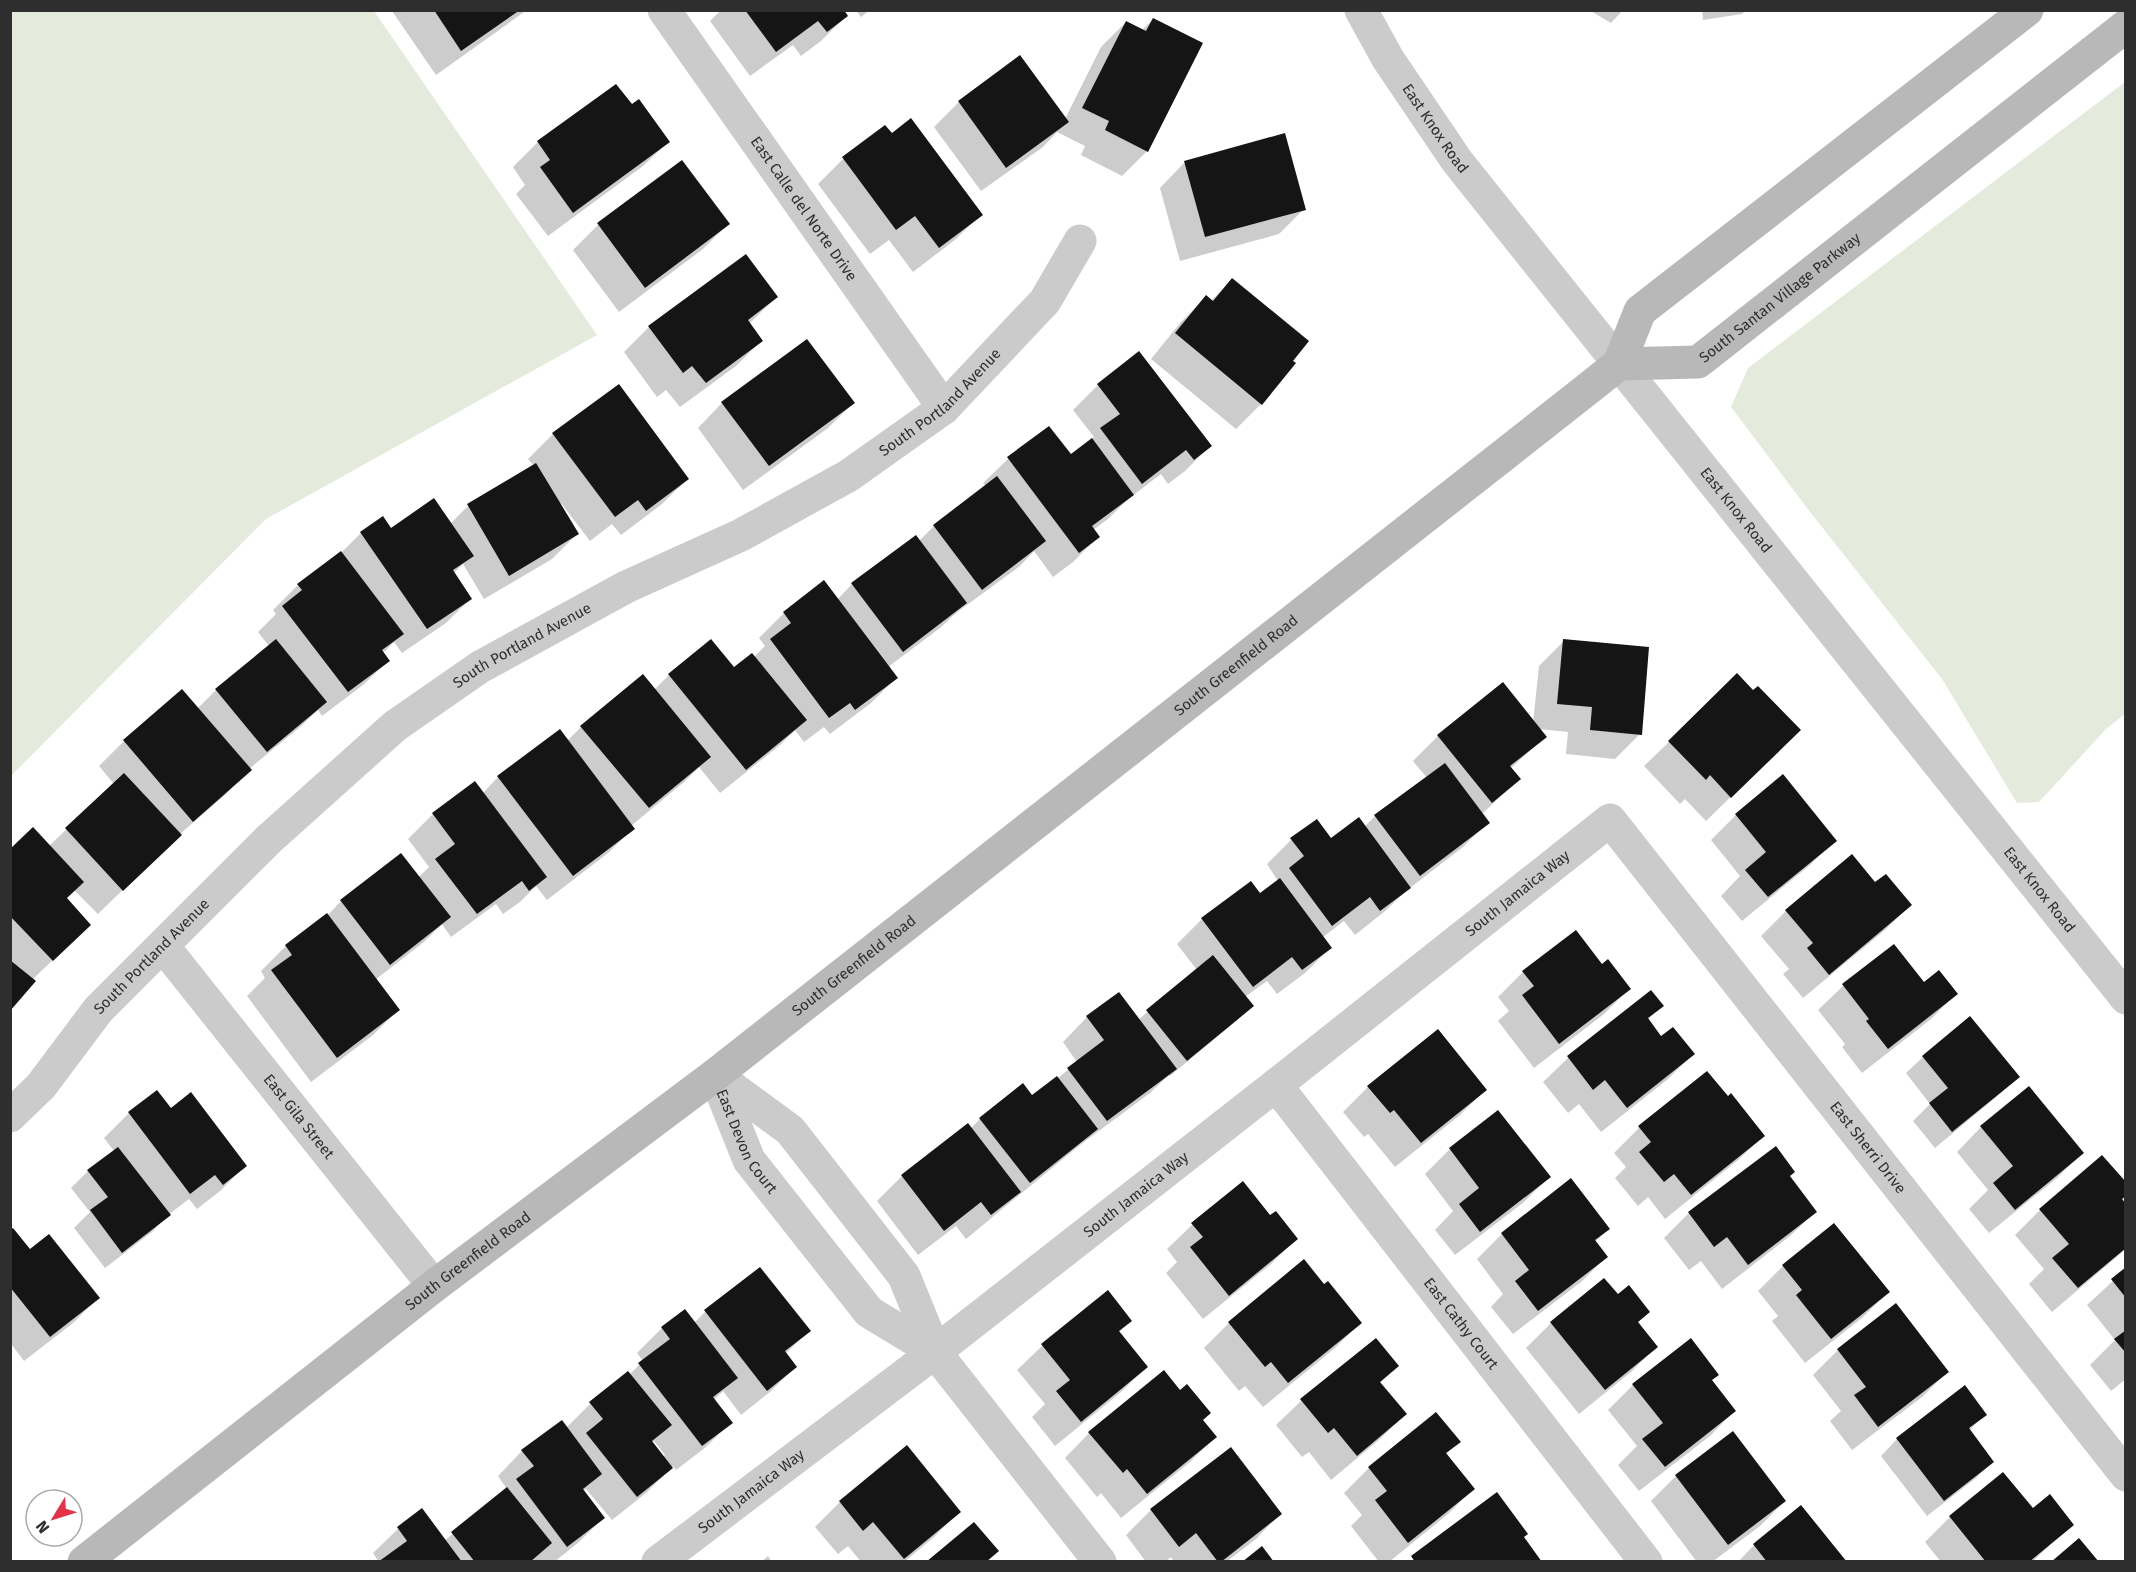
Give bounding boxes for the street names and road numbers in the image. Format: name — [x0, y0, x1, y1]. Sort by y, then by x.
street label: East Knox Road — [1398, 80, 1472, 177]
street label: East Calle del Norte Drive — [747, 133, 861, 284]
street label: South Santan Village Parkway — [1696, 229, 1864, 367]
street label: South Portland Avenue — [876, 344, 1005, 460]
street label: East Knox Road — [1696, 464, 1776, 557]
street label: South Portland Avenue — [450, 599, 594, 692]
street label: South Greenfield Road — [1171, 611, 1302, 720]
street label: East Knox Road — [2000, 843, 2079, 936]
street label: South Jamaica Way — [1462, 846, 1574, 940]
street label: South Portland Avenue — [90, 895, 213, 1018]
street label: South Greenfield Road — [788, 911, 920, 1020]
street label: East Gila Street — [260, 1071, 338, 1163]
street label: East Devon Court — [713, 1087, 781, 1198]
street label: East Sherri Drive — [1826, 1098, 1910, 1197]
street label: South Jamaica Way — [1080, 1148, 1193, 1241]
street label: South Greenfield Road — [402, 1208, 534, 1314]
street label: East Cathy Court — [1420, 1274, 1503, 1373]
street label: South Jamaica Way — [695, 1445, 808, 1537]

